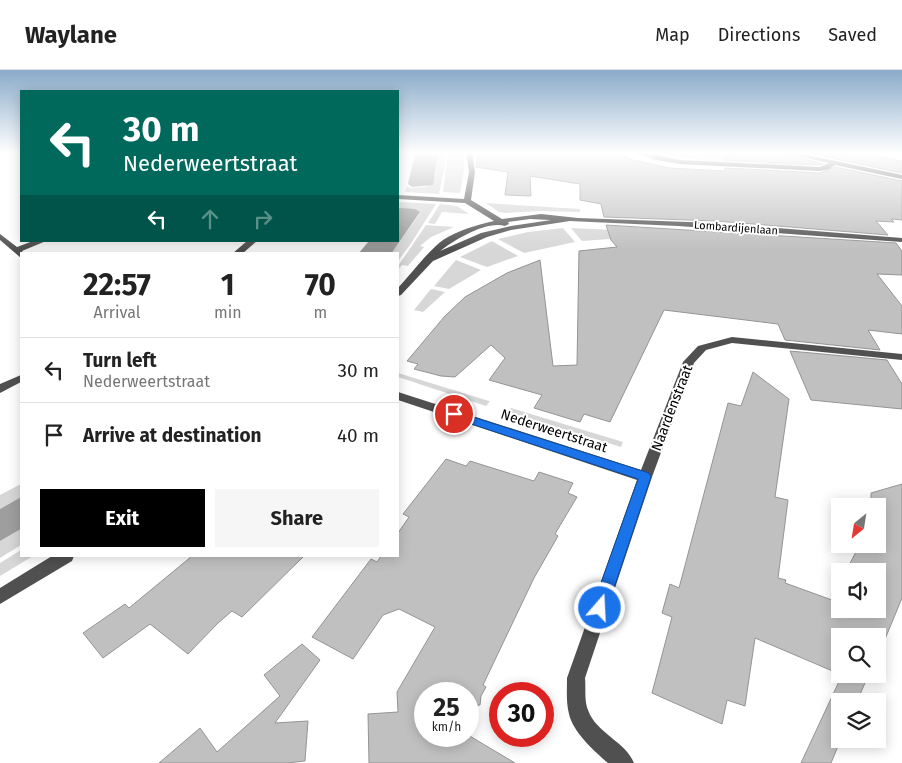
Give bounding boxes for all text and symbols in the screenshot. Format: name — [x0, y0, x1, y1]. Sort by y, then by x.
text: Waylane — [25, 21, 117, 49]
text: Map — [655, 24, 690, 46]
text: Directions — [718, 24, 800, 46]
text: Saved — [828, 24, 877, 46]
text: 30 m — [123, 108, 200, 150]
icon: left — [40, 110, 105, 175]
text: Nederweertstraat — [123, 150, 298, 177]
icon: left — [143, 205, 171, 233]
icon: ahead — [196, 205, 224, 233]
icon: right — [249, 205, 277, 233]
street label: Lombardijenlaan — [694, 219, 778, 237]
text: 22:57 — [83, 267, 151, 303]
text: 1 — [221, 267, 235, 303]
text: 70 — [305, 267, 336, 303]
text: Arrival — [94, 303, 140, 322]
text: min — [214, 303, 242, 322]
text: m — [313, 303, 327, 322]
text: Turn left — [83, 349, 157, 372]
icon: left — [40, 356, 68, 384]
text: 30 m — [338, 359, 379, 382]
street label: Naardenstraat — [648, 362, 697, 453]
text: Nederweertstraat — [83, 372, 210, 391]
pin — [433, 393, 475, 435]
icon: arrive — [440, 400, 468, 428]
street label: Nederweertstraat — [499, 406, 610, 457]
icon: arrive — [40, 421, 68, 449]
text: Arrive at destination — [83, 424, 262, 447]
text: 40 m — [337, 424, 379, 447]
button: Exit — [40, 489, 205, 547]
button: Share — [215, 489, 379, 547]
north arrow — [831, 498, 886, 552]
map controls — [831, 498, 886, 748]
button: sound — [831, 563, 886, 618]
position arrow — [573, 581, 625, 633]
button: search — [831, 628, 886, 683]
speed limit sign: 30 — [489, 682, 554, 747]
text: 25 — [433, 693, 460, 723]
button: layers — [831, 693, 886, 748]
text: km/h — [432, 720, 461, 734]

